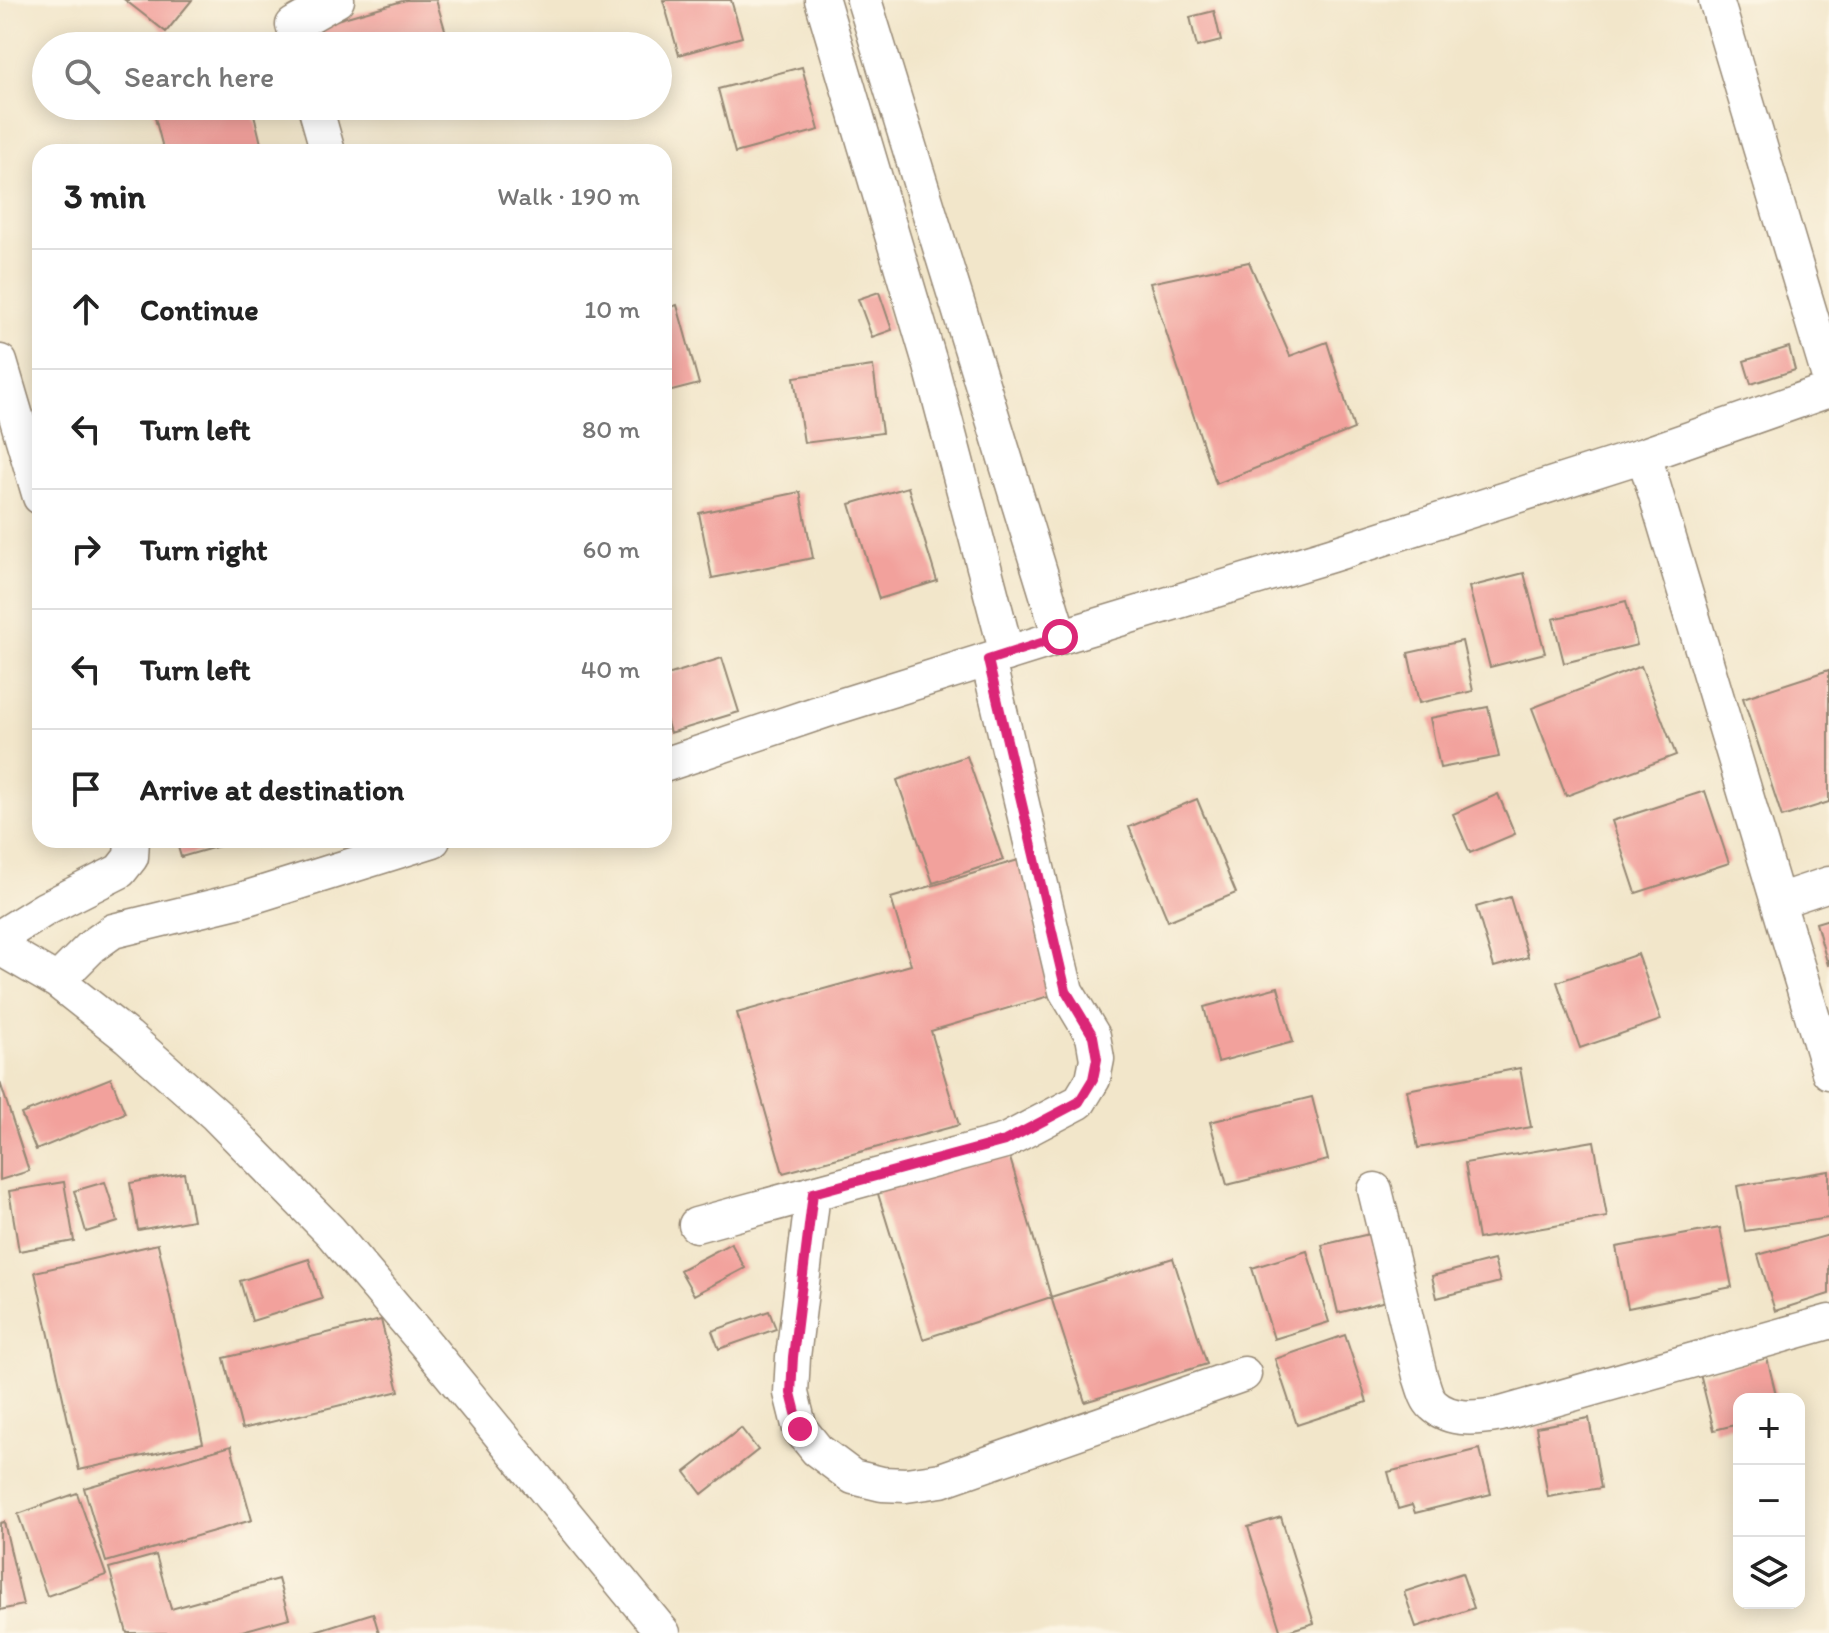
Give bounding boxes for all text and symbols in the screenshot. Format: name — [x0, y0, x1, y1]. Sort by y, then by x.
search box — [32, 32, 672, 120]
icon: search — [60, 54, 104, 98]
text: Search here — [124, 58, 274, 95]
text: 3 min — [64, 176, 146, 217]
text: Walk · 190 m — [497, 180, 640, 212]
icon: ahead — [64, 287, 108, 331]
text: Continue — [140, 291, 259, 328]
text: 10 m — [584, 293, 640, 325]
icon: left — [64, 407, 108, 451]
text: Turn left — [140, 411, 251, 448]
text: 80 m — [582, 413, 640, 445]
icon: right — [64, 527, 108, 571]
text: Turn right — [140, 531, 268, 568]
text: 60 m — [583, 533, 640, 565]
route start — [1042, 619, 1078, 655]
icon: left — [64, 647, 108, 691]
text: Turn left — [140, 651, 251, 688]
text: 40 m — [581, 653, 640, 685]
icon: arrive — [64, 767, 108, 811]
text: Arrive at destination — [140, 771, 404, 808]
map controls — [1733, 1393, 1805, 1609]
button: + — [1733, 1393, 1805, 1465]
route end — [782, 1411, 818, 1447]
button: − — [1733, 1465, 1805, 1537]
button: layers — [1733, 1537, 1805, 1609]

